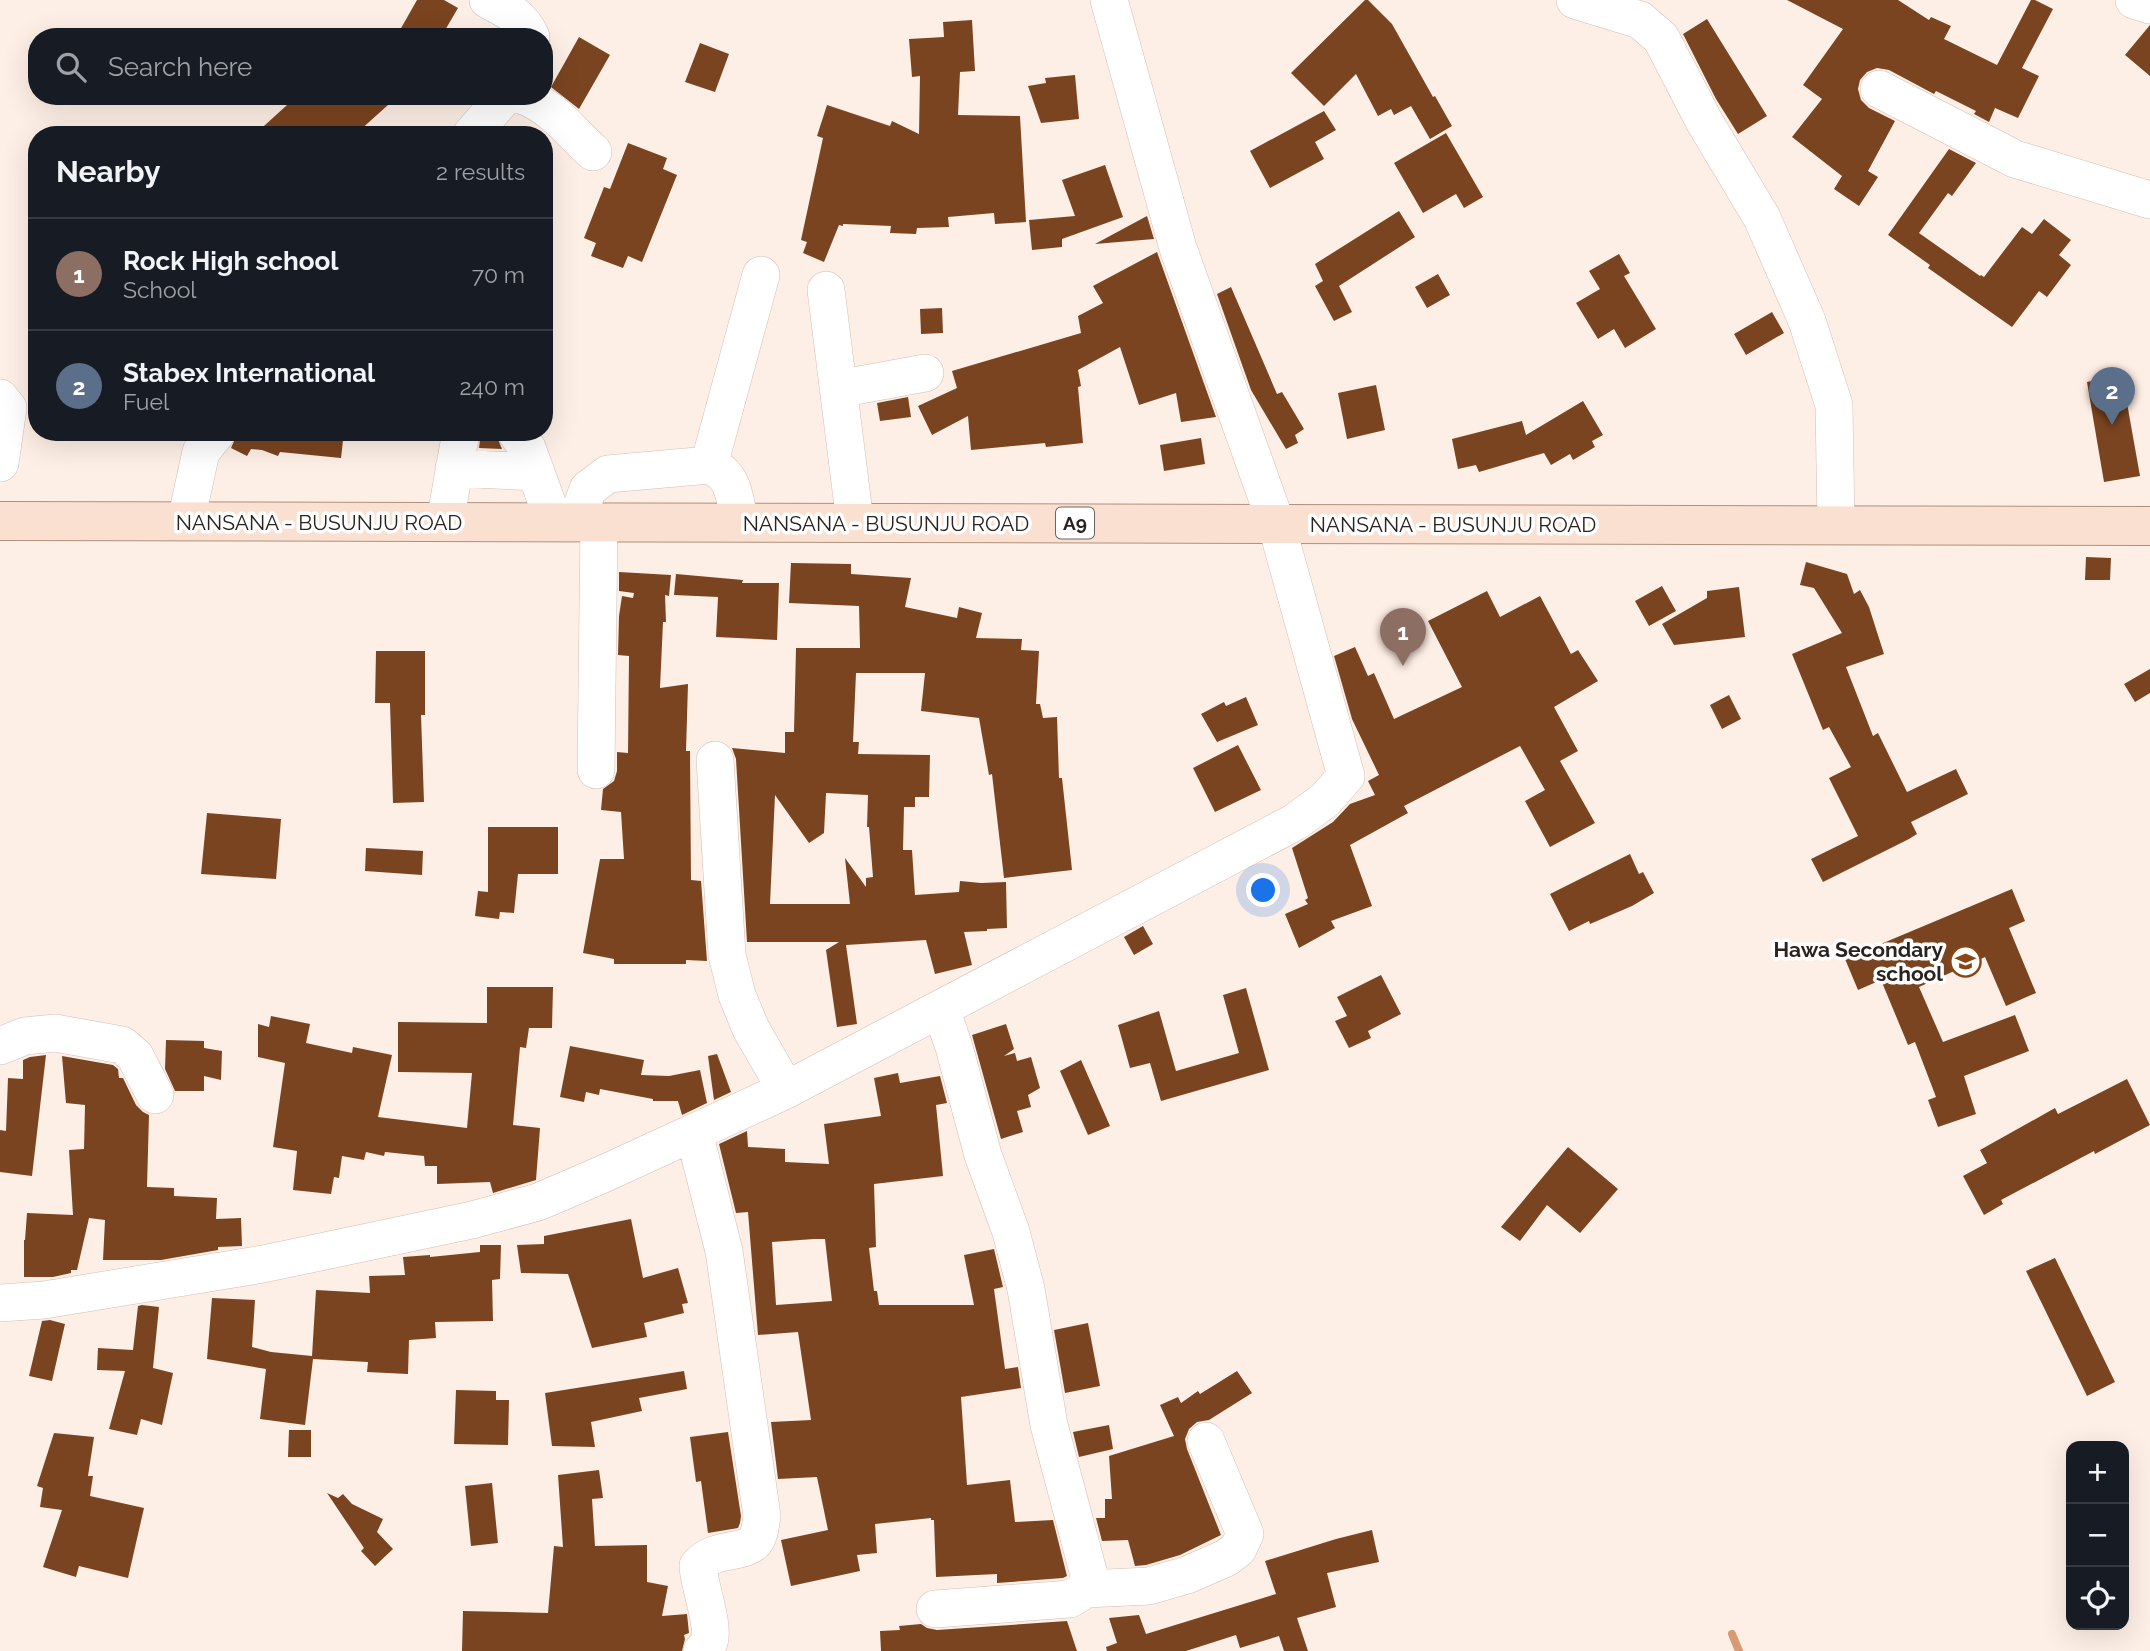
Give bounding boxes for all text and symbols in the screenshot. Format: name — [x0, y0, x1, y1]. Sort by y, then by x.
search box — [28, 28, 553, 105]
icon: search — [52, 48, 90, 86]
text: Search here — [108, 52, 252, 82]
text: Nearby — [56, 154, 160, 189]
text: 2 results — [436, 158, 525, 185]
text: Rock High school — [123, 246, 338, 276]
text: 1 — [73, 261, 85, 288]
text: 70 m — [472, 261, 525, 288]
text: School — [123, 276, 197, 303]
text: Stabex International — [123, 358, 375, 388]
pin: 2 — [2089, 367, 2135, 425]
text: 2 — [73, 373, 85, 400]
text: 240 m — [459, 373, 525, 400]
text: Fuel — [123, 388, 169, 415]
road number: A9 — [1056, 508, 1094, 538]
street label: NANSANA - BUSUNJU ROAD — [176, 510, 462, 535]
street label: NANSANA - BUSUNJU ROAD — [743, 511, 1029, 536]
street label: NANSANA - BUSUNJU ROAD — [1310, 512, 1596, 537]
pin: 1 — [1380, 608, 1426, 666]
your location — [1246, 873, 1280, 907]
place label: Hawa Secondary school — [1774, 937, 1943, 986]
school or university icon: Hawa Secondary school — [1949, 944, 1983, 978]
map controls — [2066, 1441, 2129, 1630]
button: + — [2066, 1441, 2129, 1504]
button: − — [2066, 1504, 2129, 1567]
button: locate — [2066, 1567, 2129, 1630]

